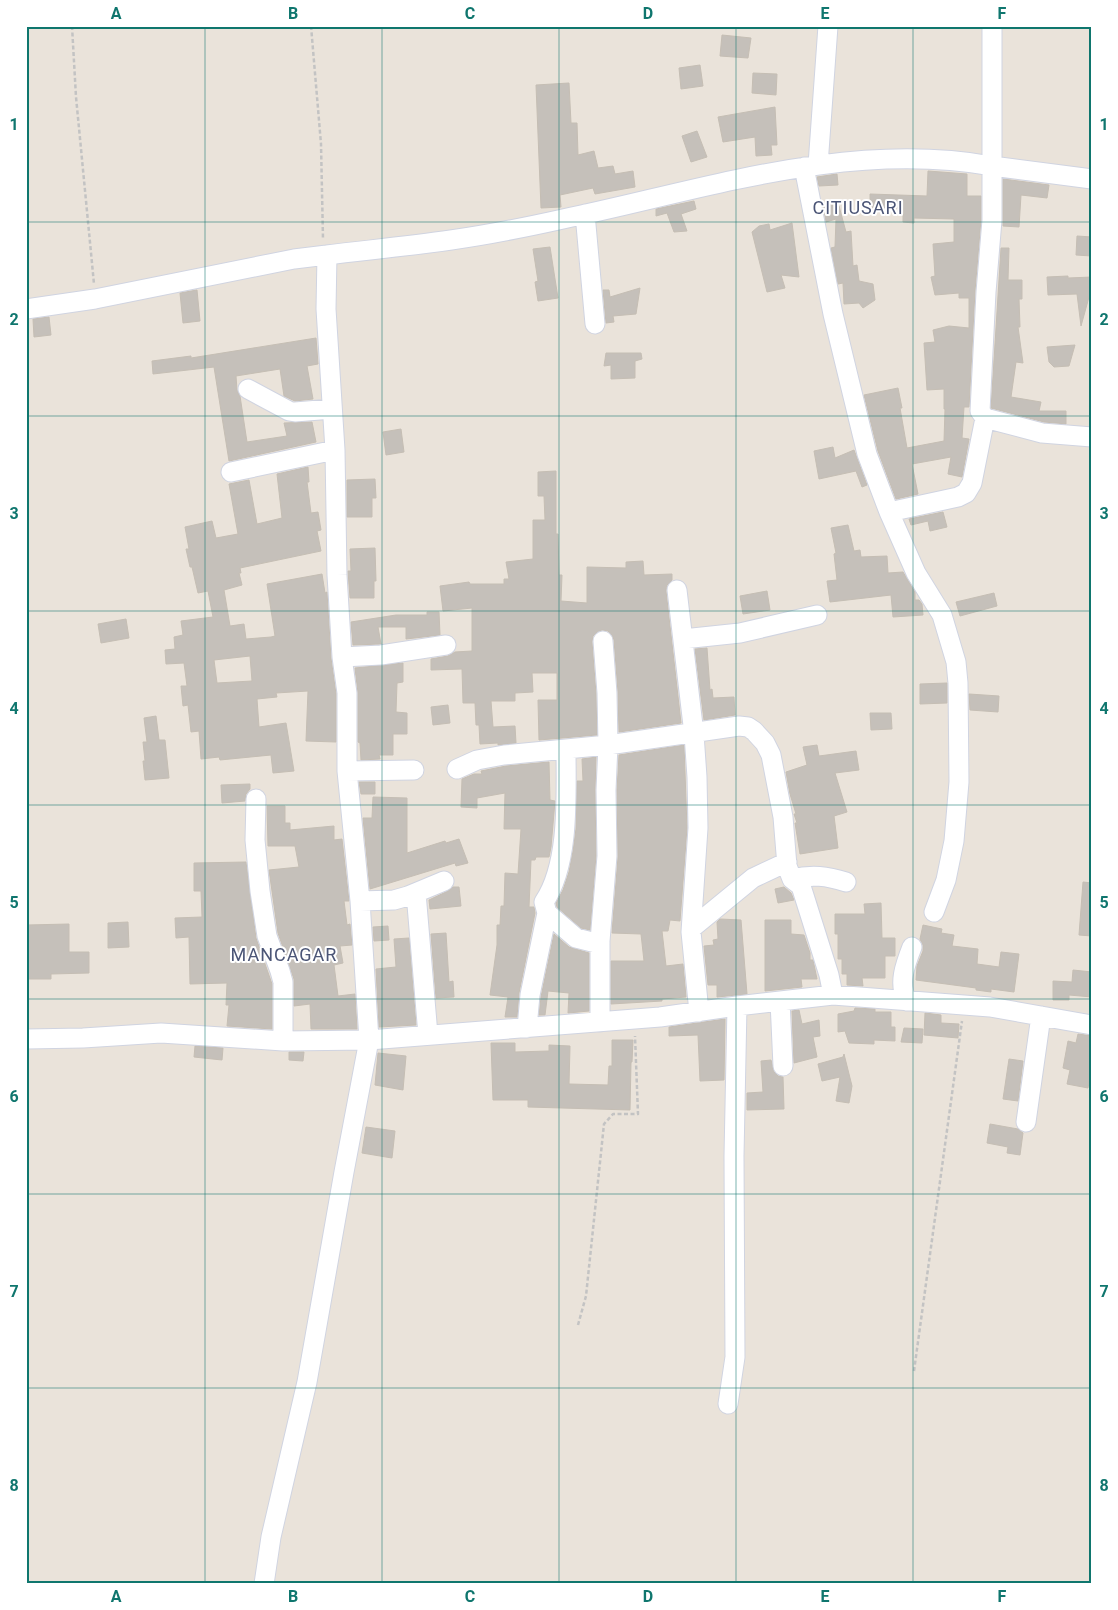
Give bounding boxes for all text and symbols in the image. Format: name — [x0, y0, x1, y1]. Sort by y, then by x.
text: A — [111, 4, 122, 23]
text: B — [288, 4, 298, 23]
text: C — [465, 4, 475, 23]
text: D — [643, 4, 653, 23]
text: E — [821, 4, 830, 23]
text: F — [998, 4, 1007, 23]
text: 1 — [9, 115, 19, 134]
text: 1 — [1099, 115, 1109, 134]
district label: CITIUSARI — [812, 197, 904, 218]
text: 2 — [9, 310, 19, 329]
text: 2 — [1099, 310, 1109, 329]
text: 3 — [9, 504, 19, 523]
text: 3 — [1099, 504, 1109, 523]
text: 4 — [9, 699, 19, 718]
text: 4 — [1099, 699, 1109, 718]
text: 5 — [9, 893, 19, 912]
text: 5 — [1099, 893, 1109, 912]
district label: MANCAGAR — [231, 944, 337, 965]
text: 6 — [9, 1087, 19, 1106]
text: 6 — [1099, 1087, 1109, 1106]
text: 7 — [9, 1282, 19, 1301]
text: 7 — [1099, 1282, 1109, 1301]
text: 8 — [9, 1476, 19, 1495]
text: 8 — [1099, 1476, 1109, 1495]
text: A — [111, 1587, 122, 1606]
text: B — [288, 1587, 298, 1606]
text: C — [465, 1587, 475, 1606]
text: D — [643, 1587, 653, 1606]
text: E — [821, 1587, 830, 1606]
text: F — [998, 1587, 1007, 1606]

